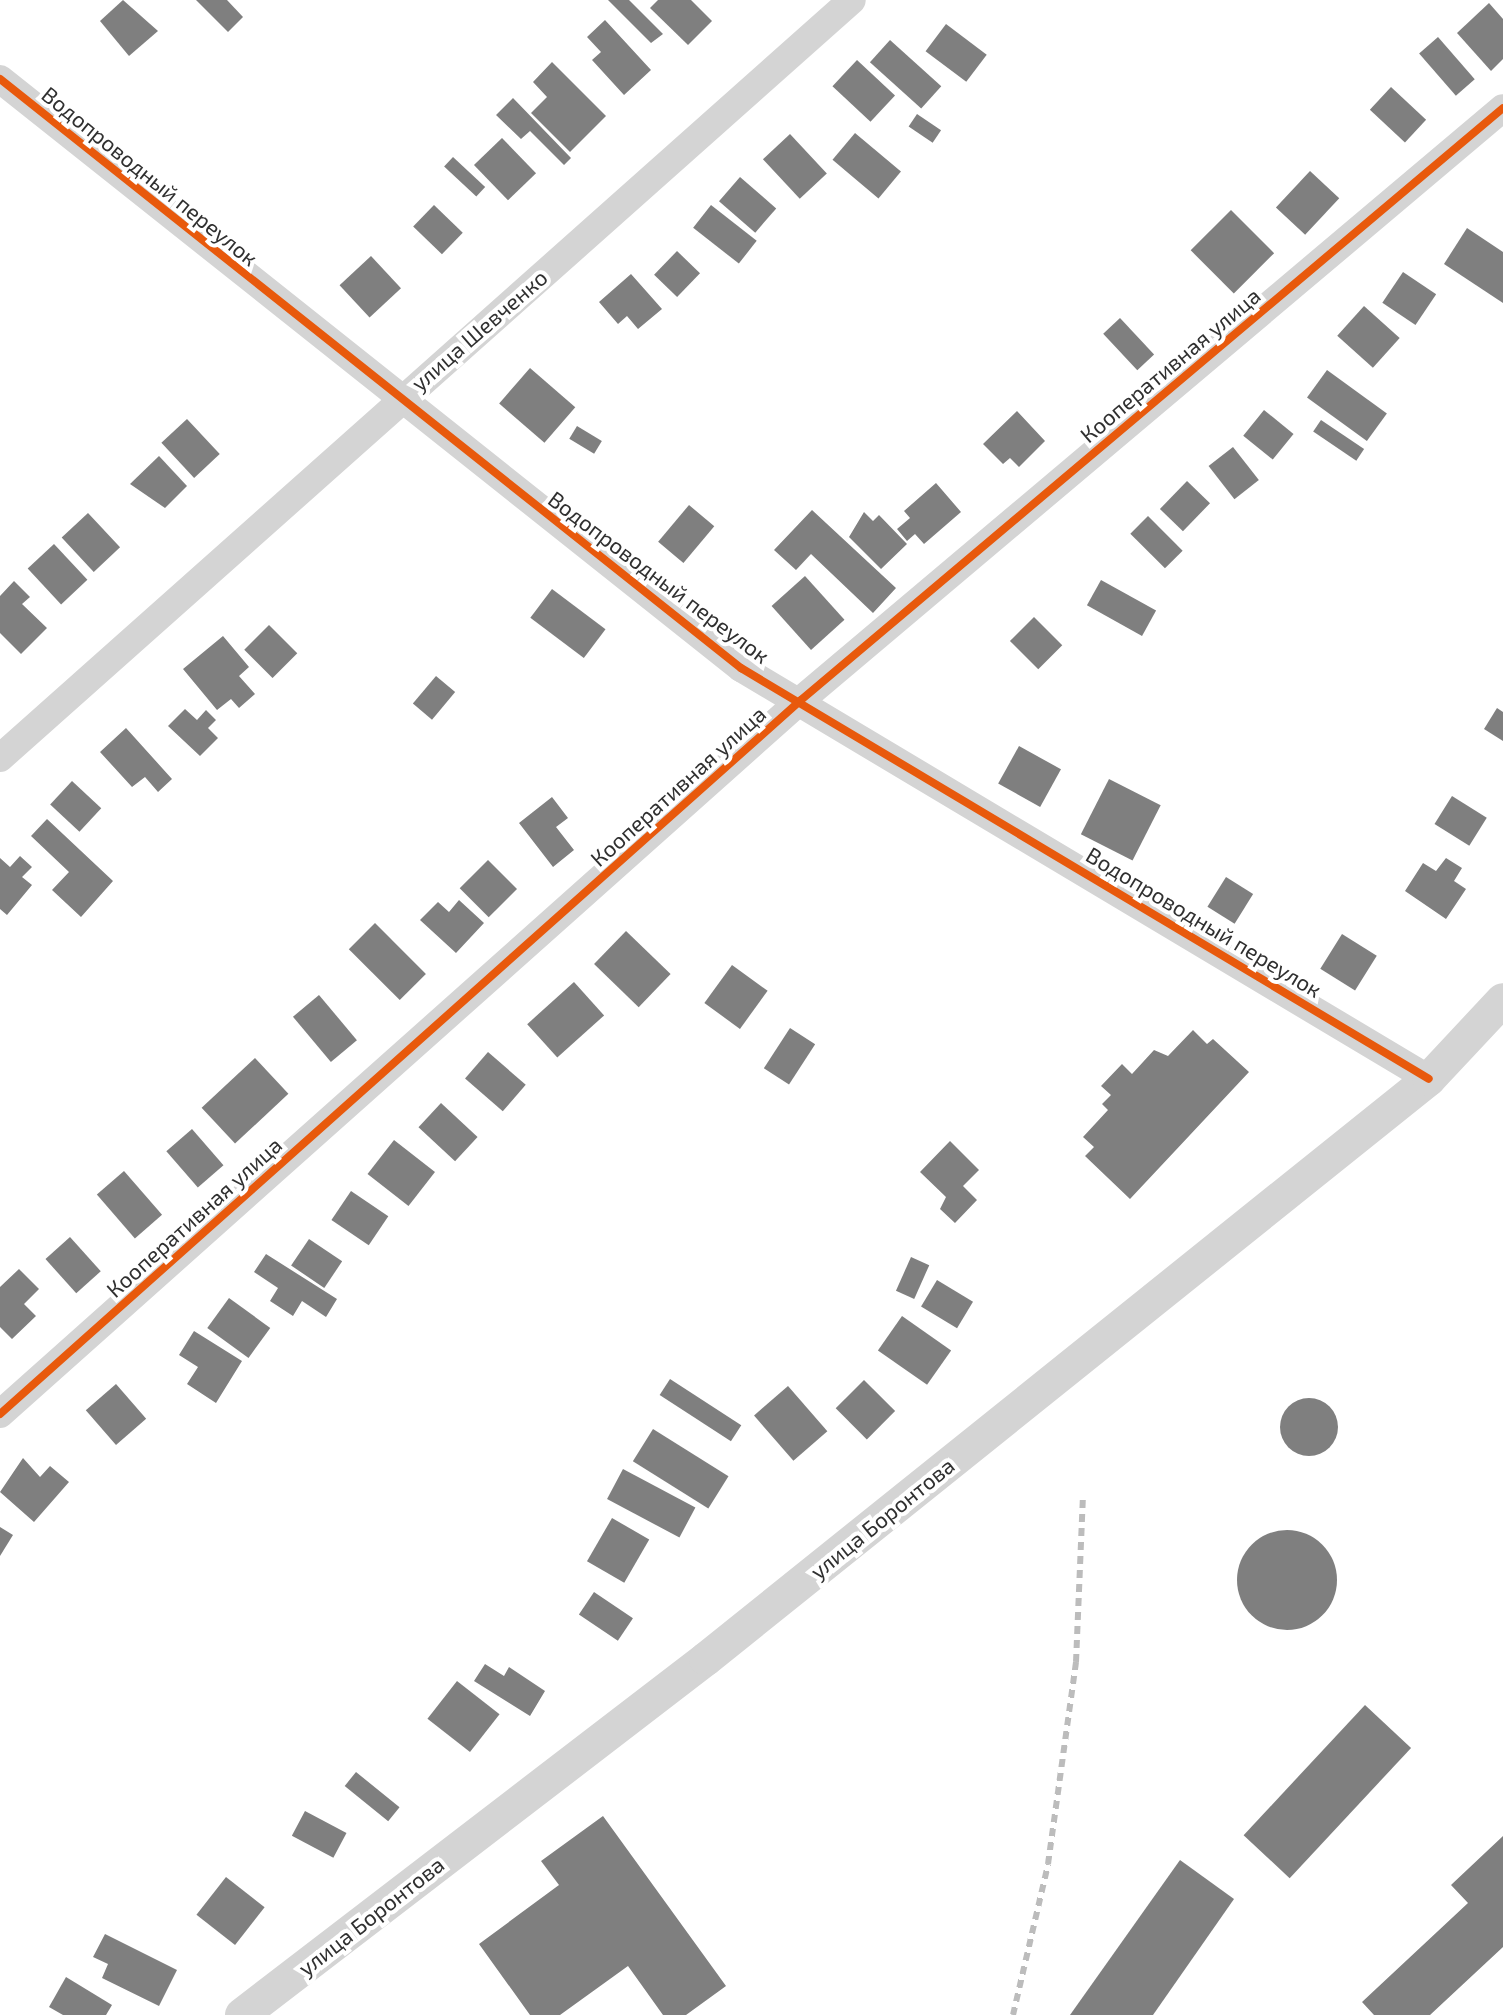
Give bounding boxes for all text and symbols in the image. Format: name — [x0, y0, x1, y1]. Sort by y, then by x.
street label: Водопроводный переулок — [37, 81, 263, 271]
street label: улица Шевченко — [406, 264, 552, 396]
street label: Кооперативная улица — [1075, 282, 1265, 448]
street label: Водопроводный переулок — [543, 485, 775, 669]
street label: Кооперативная улица — [585, 700, 771, 872]
street label: Водопроводный переулок — [1081, 841, 1327, 1003]
street label: Кооперативная улица — [101, 1131, 287, 1303]
street label: улица Боронтова — [805, 1452, 959, 1584]
street label: улица Боронтова — [293, 1851, 449, 1981]

